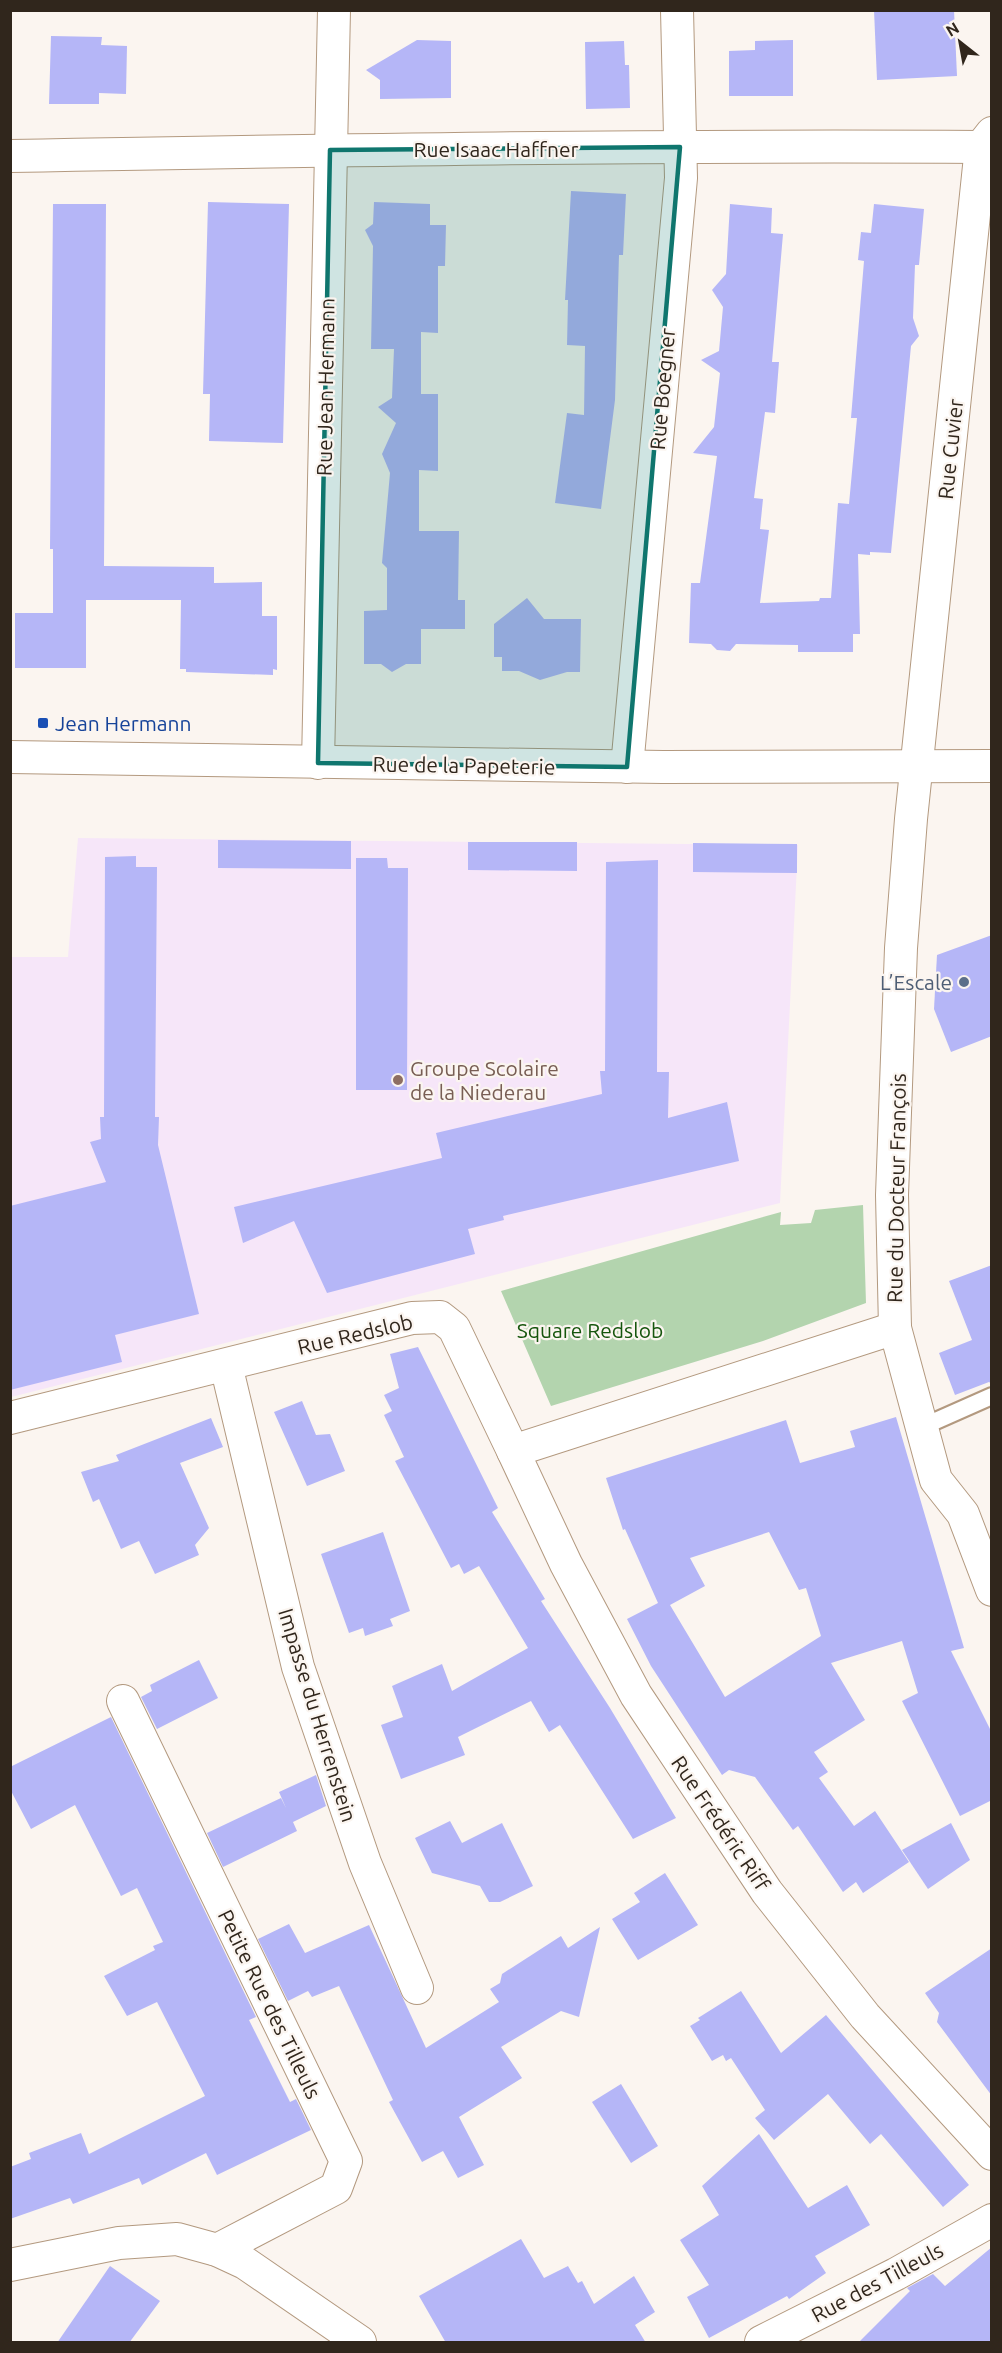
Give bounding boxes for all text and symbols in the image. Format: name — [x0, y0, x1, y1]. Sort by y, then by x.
north arrow — [930, 12, 990, 72]
text: N — [943, 18, 962, 40]
street label: Rue Isaac Haffner — [413, 137, 579, 161]
street label: Rue Jean Hermann — [311, 298, 339, 476]
street label: Rue Boegner — [645, 327, 679, 451]
street label: Rue Cuvier — [933, 397, 967, 500]
place label: Jean Hermann — [55, 711, 192, 735]
marker: Jean Hermann — [36, 716, 50, 730]
street label: Rue de la Papeterie — [372, 751, 556, 779]
place label: L’Escale — [880, 970, 952, 994]
marker: L’Escale — [957, 975, 971, 989]
place label: Groupe Scolaire de la Niederau — [410, 1056, 559, 1104]
marker: Groupe Scolaire de la Niederau — [391, 1073, 405, 1087]
street label: Rue du Docteur François — [882, 1073, 910, 1303]
street label: Rue Redslob — [295, 1309, 415, 1359]
park label: Square Redslob — [517, 1318, 663, 1342]
street label: Impasse du Herrenstein — [274, 1605, 362, 1825]
street label: Rue Frédéric Riff — [667, 1751, 776, 1896]
street label: Petite Rue des Tilleuls — [214, 1906, 326, 2102]
street label: Rue des Tilleuls — [807, 2237, 947, 2327]

